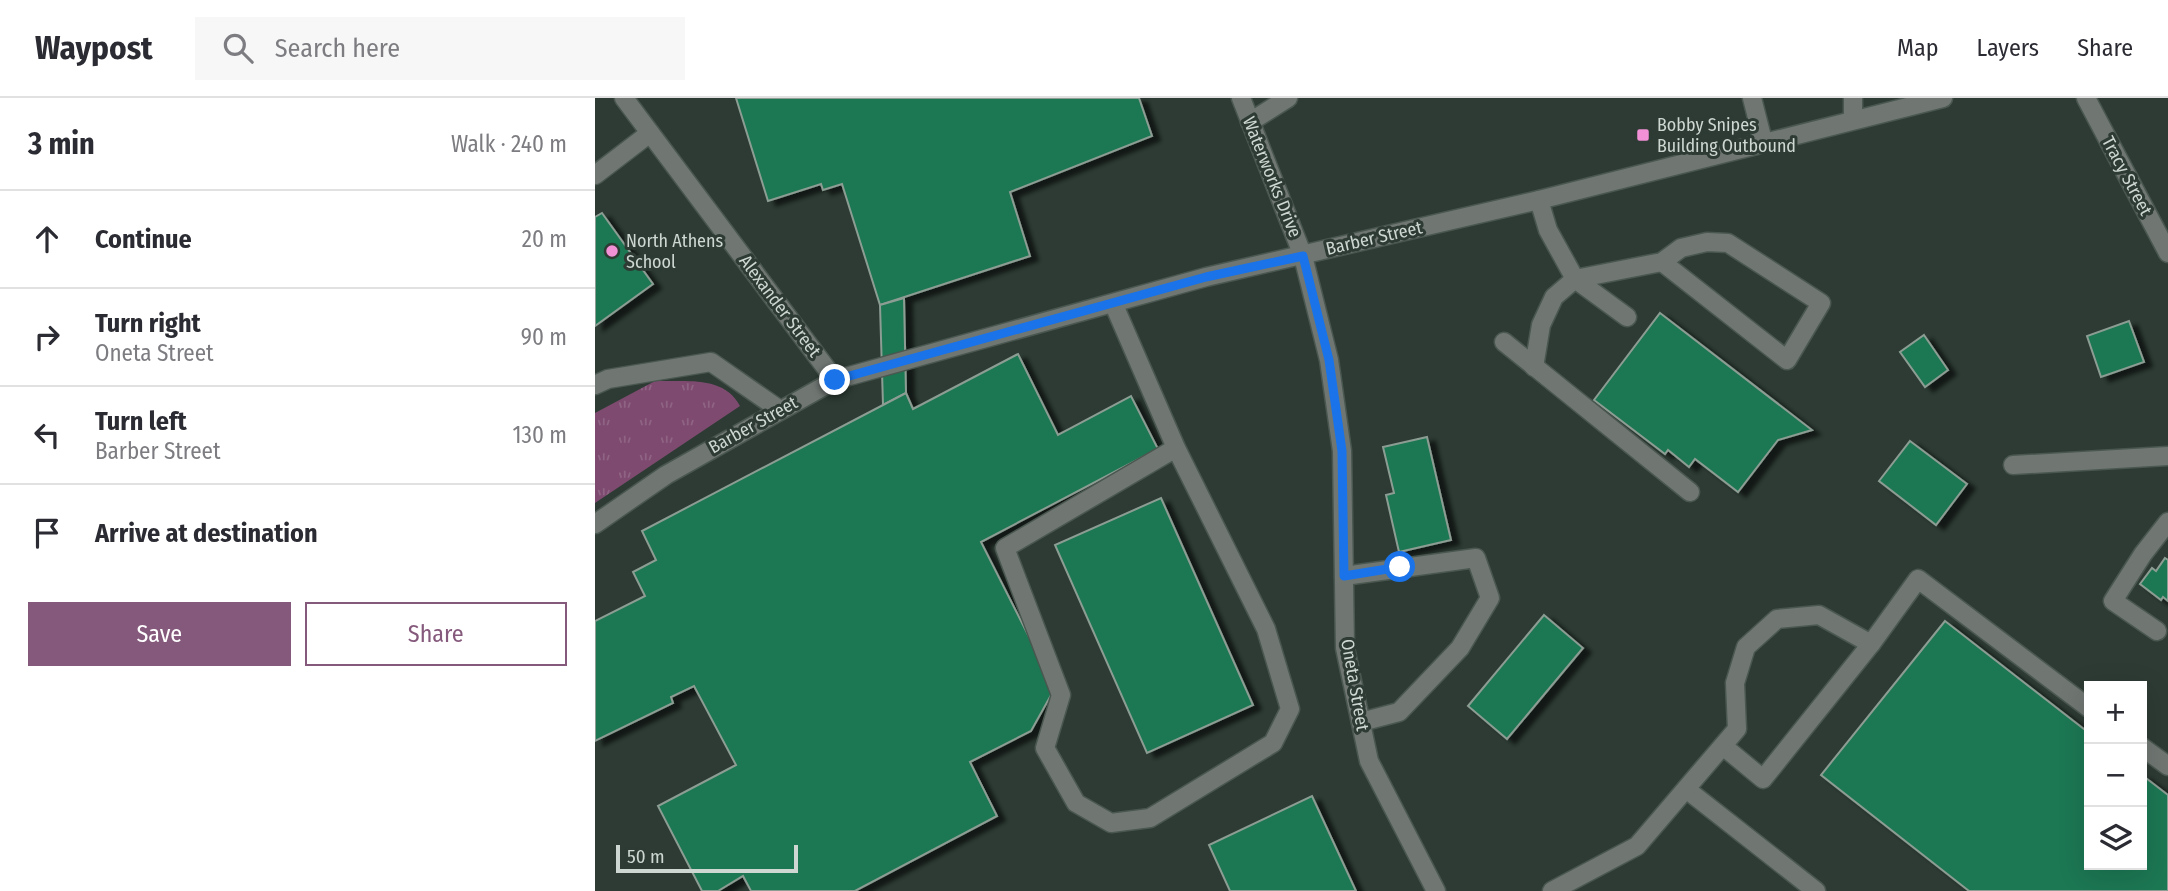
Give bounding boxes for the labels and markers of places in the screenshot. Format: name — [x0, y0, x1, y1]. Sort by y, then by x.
place label: Bobby Snipes Building Outbound — [1657, 114, 1796, 157]
marker: Bobby Snipes Building Outbound — [1635, 127, 1651, 143]
place label: North Athens School — [626, 230, 723, 273]
marker: North Athens School — [604, 243, 620, 259]

